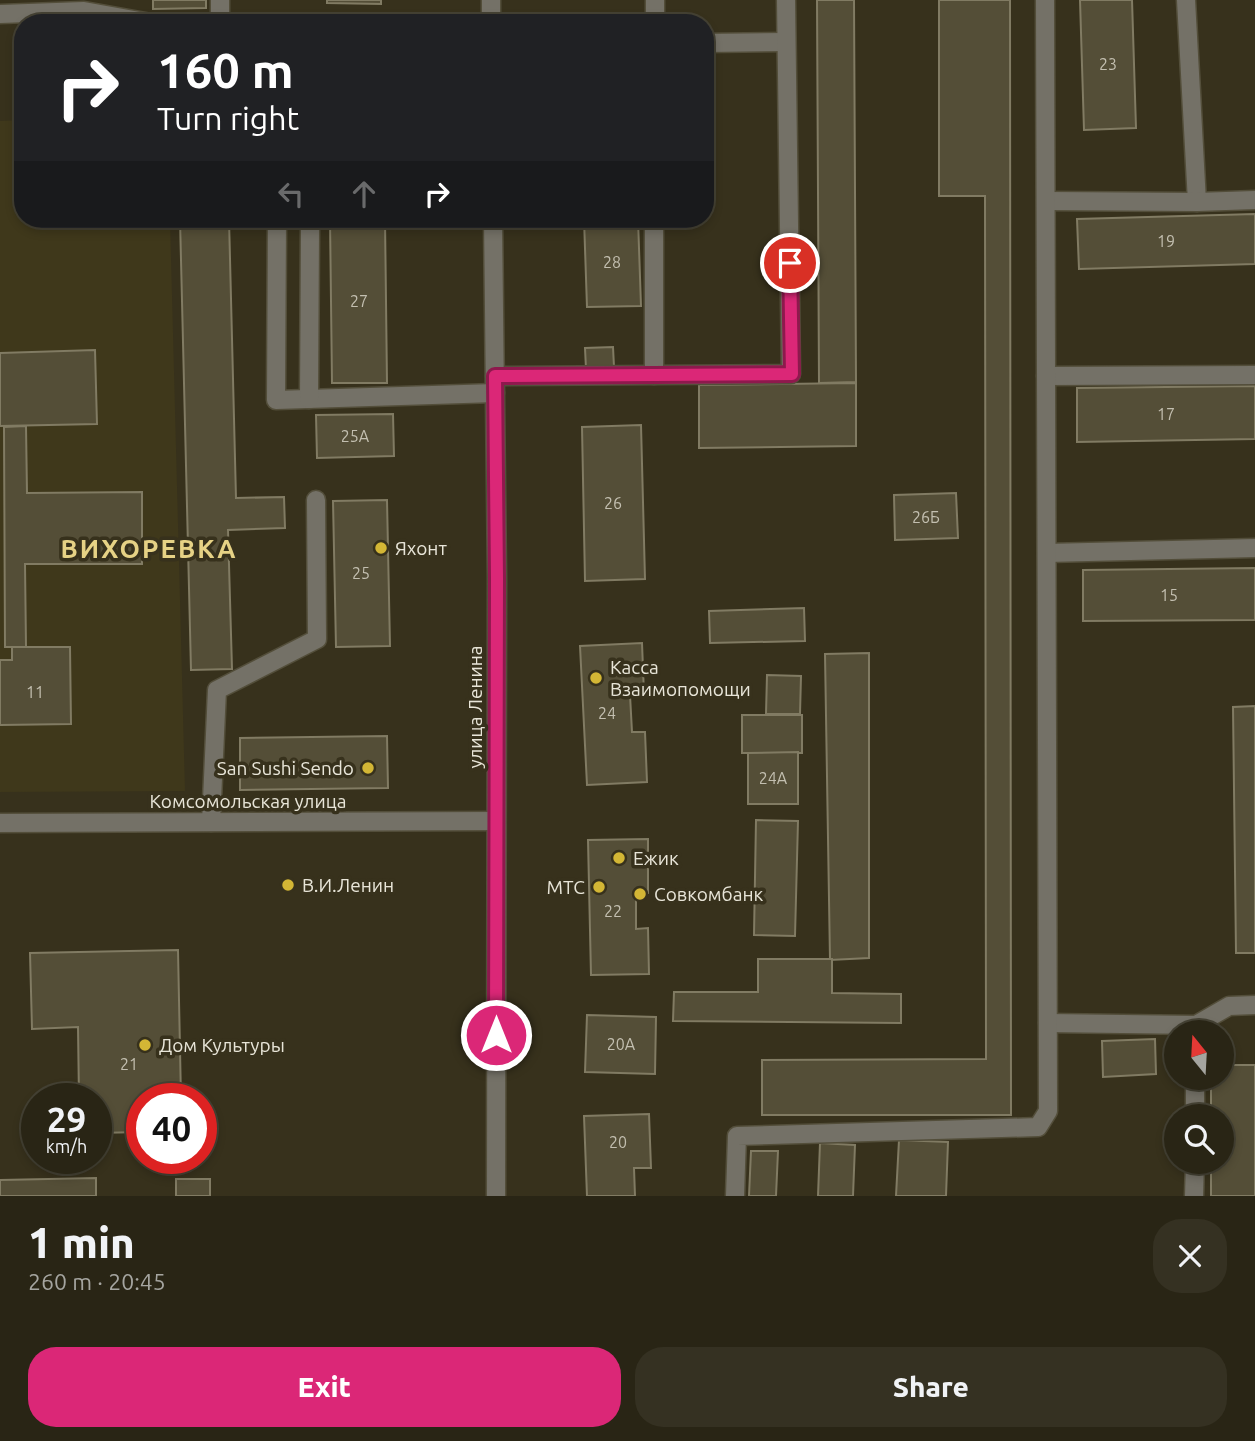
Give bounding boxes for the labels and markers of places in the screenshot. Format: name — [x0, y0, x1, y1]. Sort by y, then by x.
pin — [760, 233, 820, 293]
place label: Яхонт — [395, 537, 447, 559]
marker: Яхонт — [373, 540, 389, 556]
place label: Касса Взаимопомощи — [610, 656, 751, 700]
marker: Касса Взаимопомощи — [588, 670, 604, 686]
place label: San Sushi Sendo — [217, 757, 354, 779]
marker: San Sushi Sendo — [360, 760, 376, 776]
place label: Ежик — [633, 847, 679, 869]
marker: Ежик — [611, 850, 627, 866]
place label: В.И.Ленин — [302, 874, 394, 896]
place label: МТС — [547, 876, 585, 898]
marker: В.И.Ленин — [280, 877, 296, 893]
marker: МТС — [591, 879, 607, 895]
place label: Совкомбанк — [654, 883, 764, 905]
marker: Совкомбанк — [632, 886, 648, 902]
place label: Дом Культуры — [159, 1034, 285, 1056]
marker: Дом Культуры — [137, 1037, 153, 1053]

